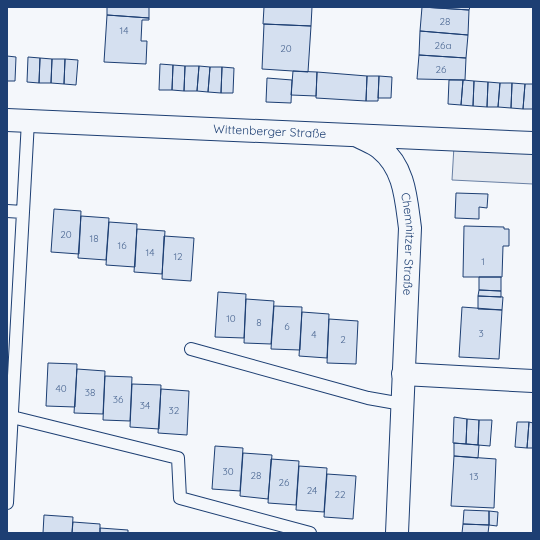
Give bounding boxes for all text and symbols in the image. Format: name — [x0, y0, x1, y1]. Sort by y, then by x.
house number: 28 — [440, 15, 450, 28]
house number: 14 — [120, 24, 128, 37]
house number: 26a — [435, 39, 451, 52]
house number: 20 — [280, 42, 292, 55]
house number: 26 — [436, 63, 447, 76]
street label: Wittenberger Straße — [213, 121, 327, 141]
street label: Chemnitzer Straße — [398, 191, 418, 296]
house number: 20 — [60, 228, 72, 241]
house number: 18 — [89, 232, 99, 245]
house number: 16 — [117, 239, 127, 252]
house number: 14 — [146, 246, 154, 259]
house number: 12 — [173, 250, 183, 263]
house number: 1 — [481, 255, 485, 268]
house number: 10 — [226, 312, 236, 325]
house number: 8 — [256, 316, 262, 329]
house number: 6 — [284, 320, 290, 333]
house number: 3 — [478, 327, 484, 340]
house number: 4 — [311, 328, 317, 341]
house number: 2 — [340, 333, 346, 346]
house number: 40 — [55, 382, 67, 395]
house number: 38 — [85, 386, 95, 399]
house number: 36 — [113, 393, 124, 406]
house number: 34 — [140, 399, 150, 412]
house number: 32 — [169, 404, 180, 417]
house number: 30 — [222, 465, 234, 478]
house number: 28 — [251, 469, 261, 482]
house number: 13 — [470, 470, 478, 483]
house number: 26 — [279, 476, 290, 489]
house number: 24 — [307, 484, 317, 497]
house number: 22 — [334, 488, 346, 501]

